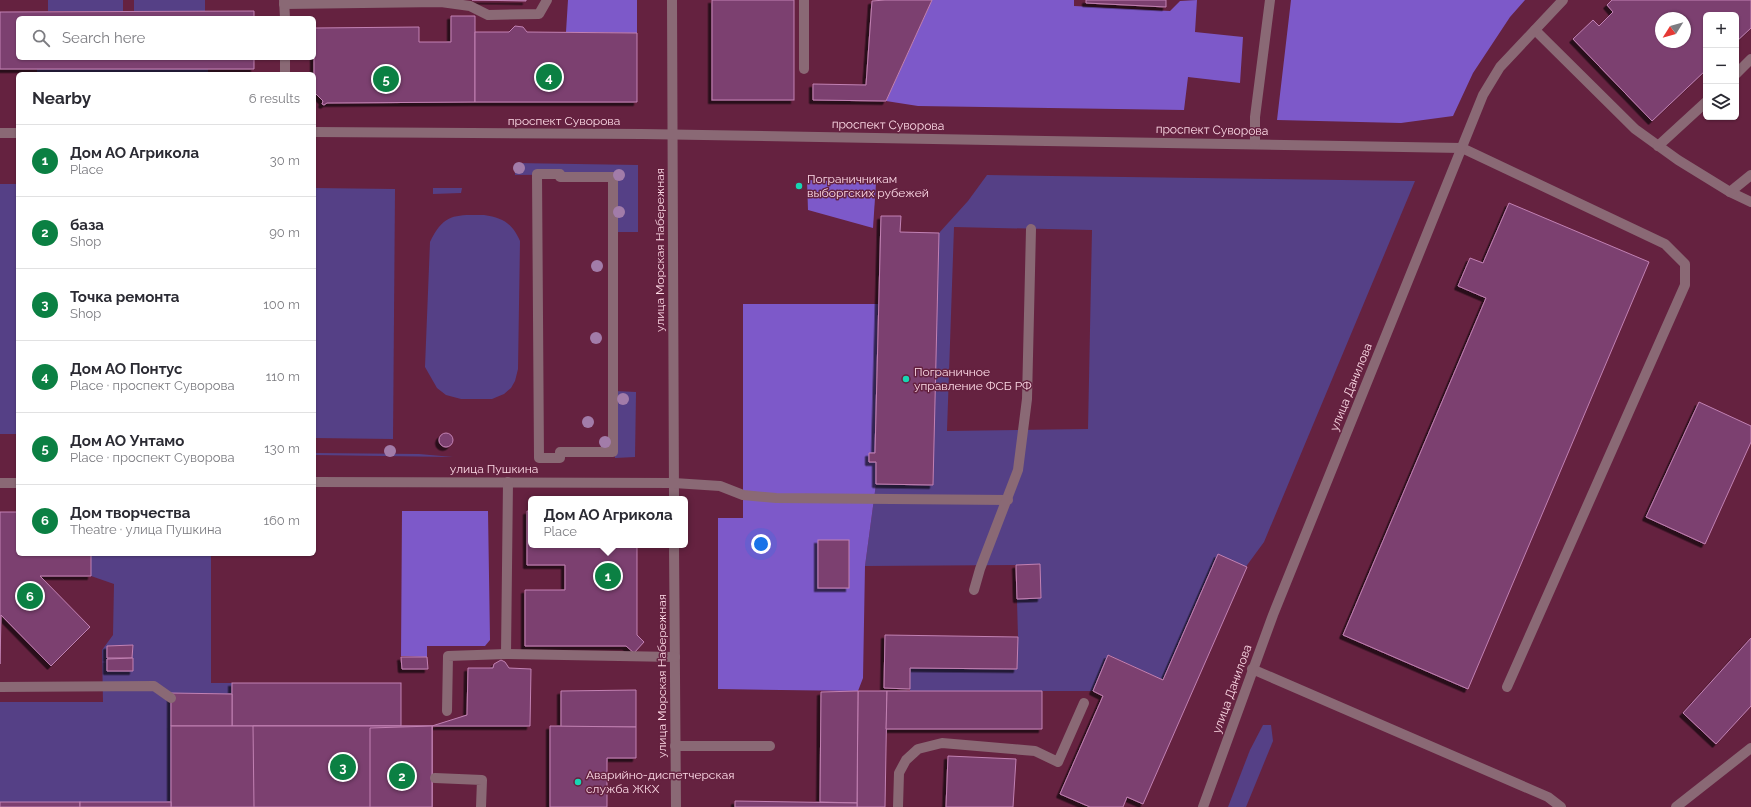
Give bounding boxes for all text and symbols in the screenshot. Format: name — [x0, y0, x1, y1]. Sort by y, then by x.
north arrow — [1655, 12, 1691, 48]
map controls — [1703, 12, 1739, 120]
button: + — [1703, 12, 1739, 48]
search box — [16, 16, 316, 60]
icon: search — [30, 27, 52, 49]
text: Search here — [62, 29, 145, 47]
button: − — [1703, 48, 1739, 84]
pin: 4 — [536, 62, 562, 92]
pin: 5 — [373, 64, 399, 94]
button: layers — [1703, 84, 1739, 120]
text: Nearby — [32, 88, 91, 108]
text: 6 results — [249, 91, 300, 106]
street label: проспект Суворова — [508, 114, 620, 128]
street label: проспект Суворова — [832, 117, 944, 133]
street label: проспект Суворова — [1156, 122, 1268, 138]
text: Дом АО Агрикола — [70, 144, 199, 162]
text: 1 — [42, 153, 48, 168]
text: 30 m — [270, 153, 300, 168]
text: Place — [70, 162, 103, 177]
street label: улица Морская Набережная — [653, 168, 667, 332]
place label: Пограничникам выборгских рубежей — [807, 172, 929, 200]
marker: Пограничникам выборгских рубежей — [794, 181, 804, 191]
text: база — [70, 216, 104, 234]
text: 2 — [41, 225, 49, 240]
text: 90 m — [269, 225, 300, 240]
text: Shop — [70, 234, 101, 249]
text: Точка ремонта — [70, 288, 179, 306]
text: 3 — [41, 297, 49, 312]
text: 100 m — [263, 297, 300, 312]
text: Shop — [70, 306, 101, 321]
street label: улица Данилова — [1327, 341, 1375, 433]
text: Дом АО Понтус — [70, 360, 183, 378]
place label: Пограничное управление ФСБ РФ — [914, 365, 1032, 393]
text: 4 — [41, 369, 49, 384]
text: 110 m — [266, 369, 300, 384]
marker: Пограничное управление ФСБ РФ — [901, 374, 911, 384]
text: Place · проспект Суворова — [70, 378, 235, 393]
text: Дом АО Унтамо — [70, 432, 184, 450]
text: 5 — [41, 441, 49, 456]
text: 130 m — [264, 441, 300, 456]
text: Place · проспект Суворова — [70, 450, 235, 465]
street label: улица Пушкина — [450, 462, 538, 476]
popup — [528, 496, 688, 548]
text: Дом творчества — [70, 504, 190, 522]
text: Дом АО Агрикола — [543, 506, 673, 524]
text: 6 — [41, 513, 49, 528]
text: 160 m — [263, 513, 300, 528]
text: Theatre · улица Пушкина — [70, 522, 222, 537]
text: Place — [543, 524, 577, 539]
your location — [751, 534, 771, 554]
pin: 1 — [595, 561, 621, 591]
pin: 6 — [17, 581, 43, 611]
street label: улица Морская Набережная — [655, 594, 669, 758]
street label: улица Данилова — [1209, 643, 1255, 735]
pin: 3 — [330, 752, 356, 782]
pin: 2 — [389, 761, 415, 791]
place label: Аварийно-диспетчерская служба ЖКХ — [586, 768, 734, 796]
marker: Аварийно-диспетчерская служба ЖКХ — [573, 777, 583, 787]

